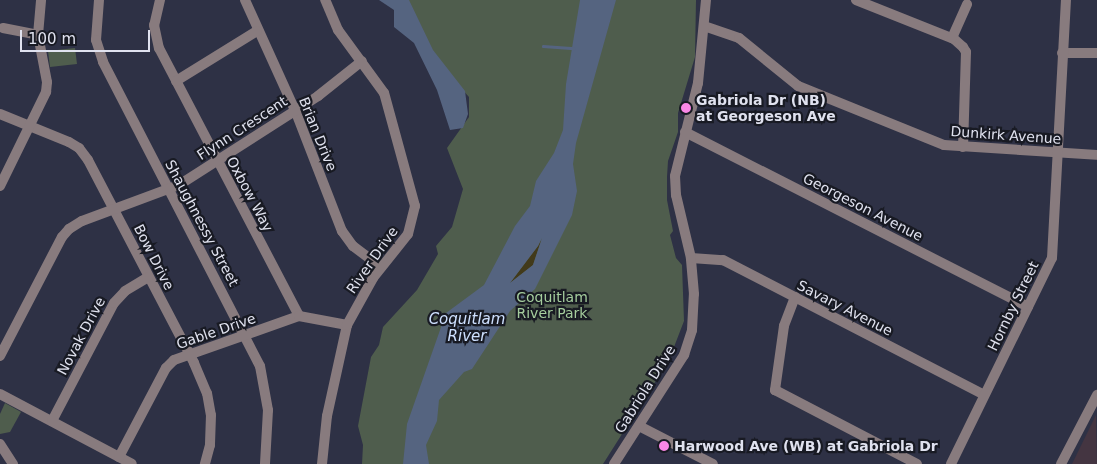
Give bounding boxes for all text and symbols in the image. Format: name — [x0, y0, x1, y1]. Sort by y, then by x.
scale bar — [22, 20, 152, 52]
text: 100 m — [28, 30, 76, 48]
place label: Gabriola Dr (NB) at Georgeson Ave — [696, 92, 836, 124]
street label: Flynn Crescent — [194, 93, 290, 163]
street label: Brian Drive — [296, 94, 340, 174]
marker: Gabriola Dr (NB) at Georgeson Ave — [680, 102, 692, 114]
street label: Dunkirk Avenue — [950, 123, 1062, 147]
street label: Oxbow Way — [223, 154, 277, 234]
street label: Shaughnessy Street — [162, 157, 242, 289]
street label: Georgeson Avenue — [800, 169, 926, 245]
street label: Bow Drive — [130, 221, 178, 293]
street label: River Drive — [343, 223, 401, 297]
street label: Hornby Street — [984, 258, 1042, 354]
street label: Savary Avenue — [794, 277, 896, 339]
park label: Coquitlam River Park — [516, 289, 588, 322]
street label: Novak Drive — [53, 294, 109, 378]
street label: Gable Drive — [174, 310, 258, 352]
water label: Coquitlam River — [429, 310, 505, 345]
street label: Gabriola Drive — [611, 342, 679, 436]
place label: Harwood Ave (WB) at Gabriola Dr — [674, 438, 938, 454]
marker: Harwood Ave (WB) at Gabriola Dr — [658, 440, 670, 452]

